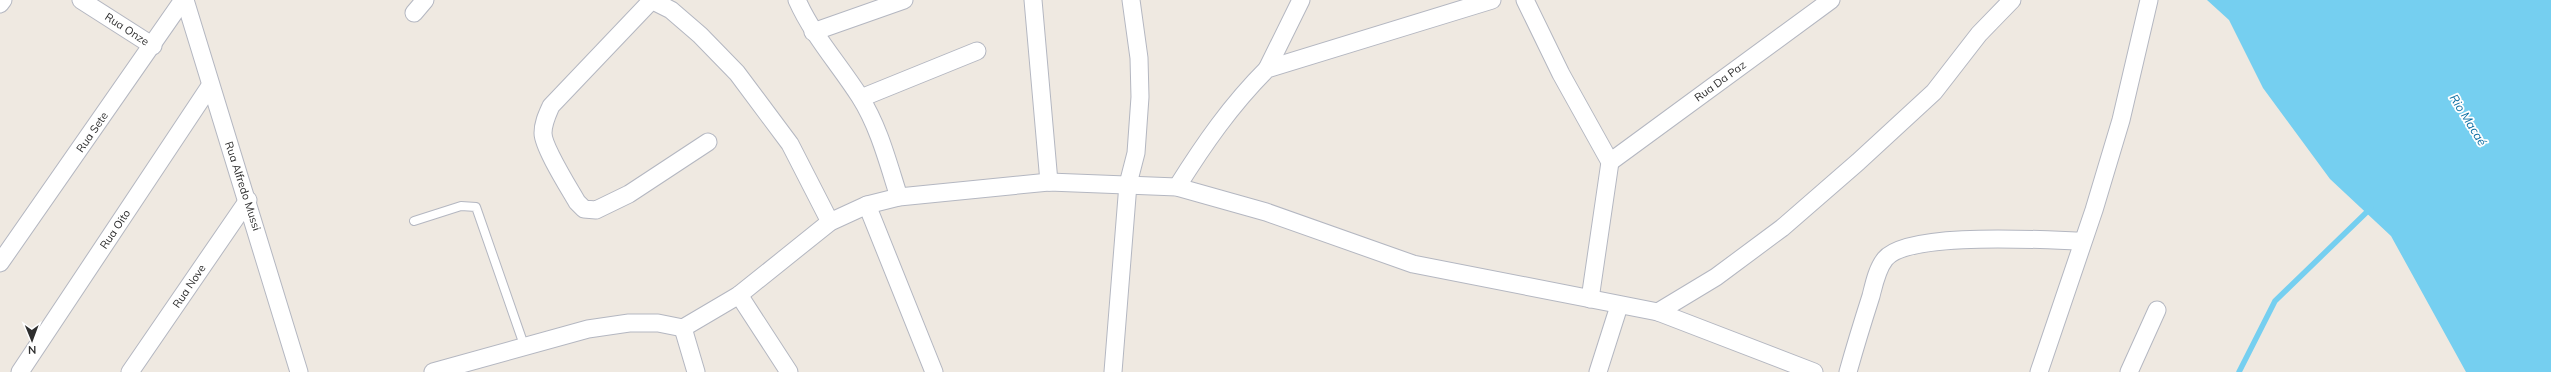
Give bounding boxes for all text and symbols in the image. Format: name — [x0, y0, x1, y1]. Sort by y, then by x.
street label: Rua Onze — [102, 10, 152, 48]
street label: Rua Da Paz — [1691, 57, 1749, 104]
water label: Rio Macaé — [2447, 91, 2490, 149]
street label: Rua Sete — [73, 109, 111, 155]
street label: Rua Alfredo Mussi — [222, 140, 264, 232]
street label: Rua Oito — [97, 207, 133, 251]
street label: Rua Nove — [169, 262, 209, 310]
north arrow — [12, 320, 52, 360]
text: N — [28, 343, 36, 357]

